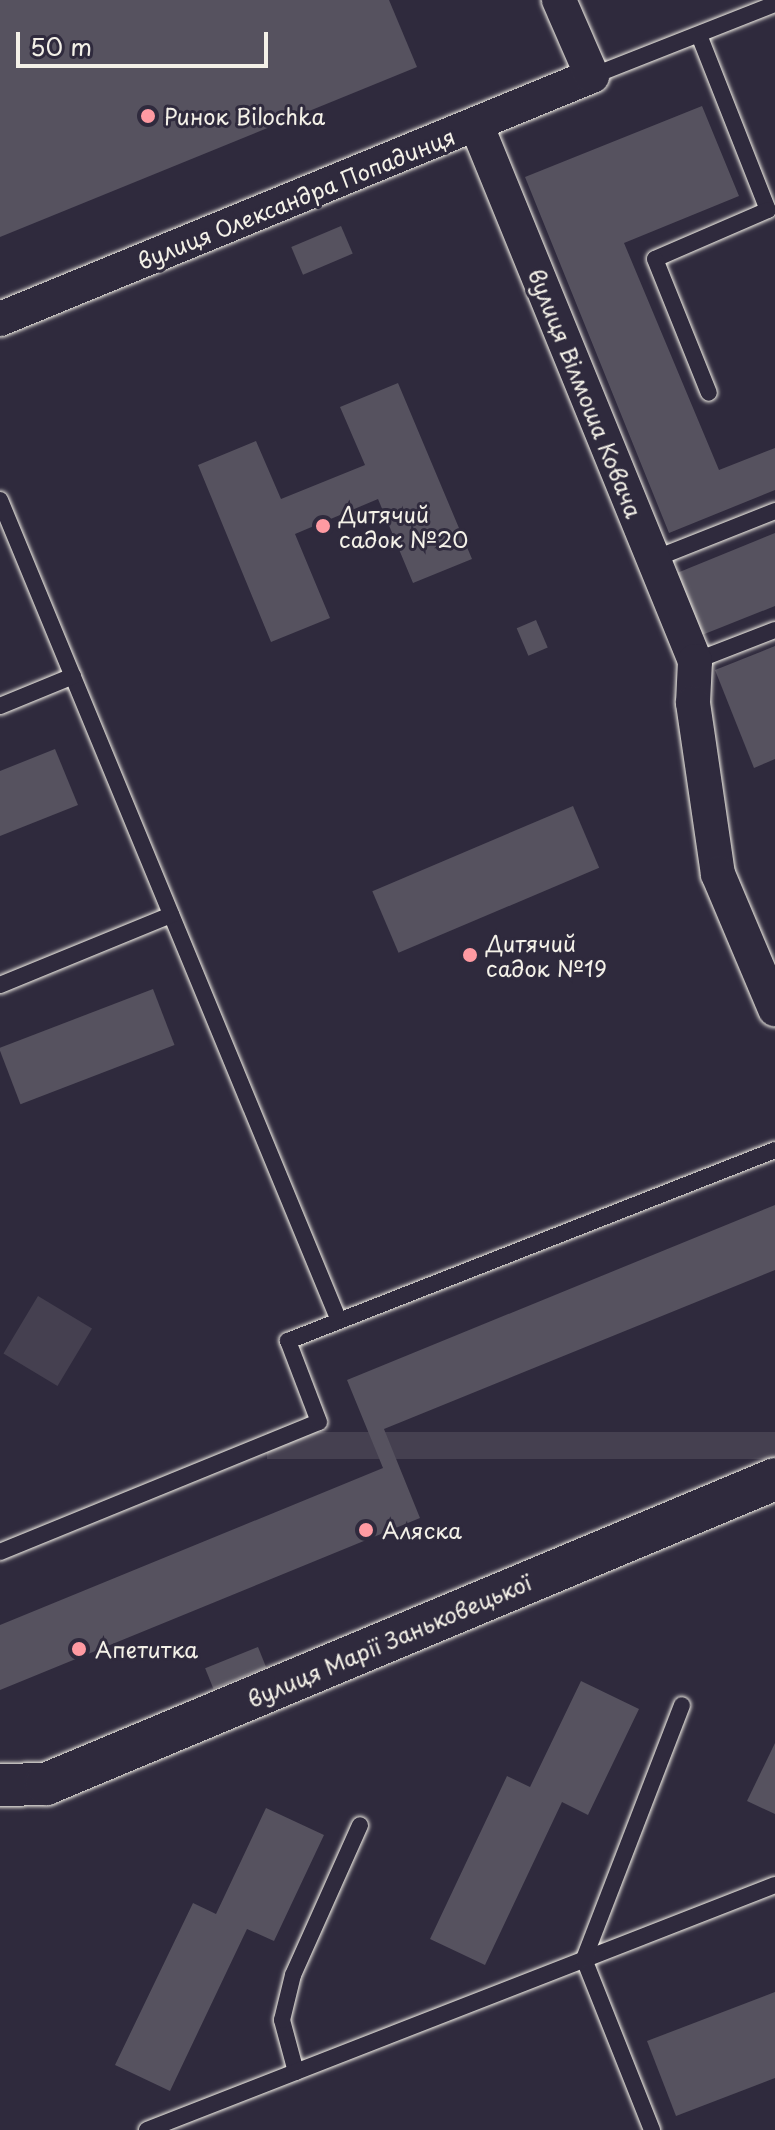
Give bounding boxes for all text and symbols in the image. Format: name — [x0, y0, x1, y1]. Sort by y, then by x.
scale bar — [20, 16, 272, 66]
text: 50 m — [30, 28, 92, 64]
place label: Ринок Bilochka — [164, 103, 325, 129]
marker: Ринок Bilochka — [139, 107, 157, 125]
street label: вулиця Олександра Попадинця — [133, 122, 459, 274]
street label: вулиця Вілмоша Ковача — [524, 264, 648, 522]
place label: Дитячий садок №20 — [339, 500, 469, 552]
marker: Дитячий садок №20 — [314, 517, 332, 535]
place label: Дитячий садок №19 — [486, 929, 607, 980]
marker: Дитячий садок №19 — [461, 946, 479, 964]
place label: Аляска — [382, 1517, 462, 1543]
marker: Аляска — [357, 1521, 375, 1539]
street label: вулиця Марії Заньковецької — [242, 1568, 536, 1712]
place label: Апетитка — [95, 1636, 198, 1662]
marker: Апетитка — [70, 1640, 88, 1658]

